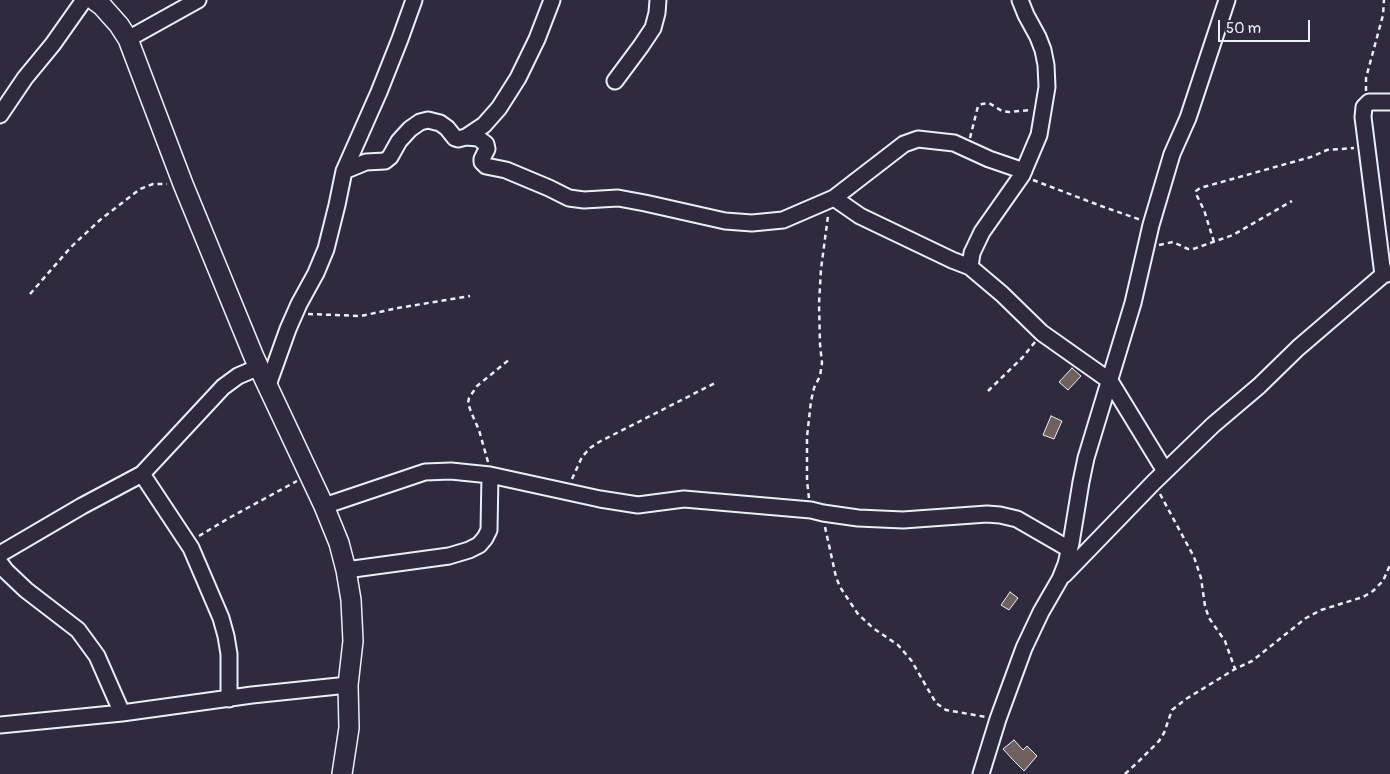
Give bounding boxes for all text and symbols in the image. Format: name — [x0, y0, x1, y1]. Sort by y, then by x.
scale bar — [1220, 10, 1312, 42]
text: 50 m — [1226, 19, 1261, 38]

